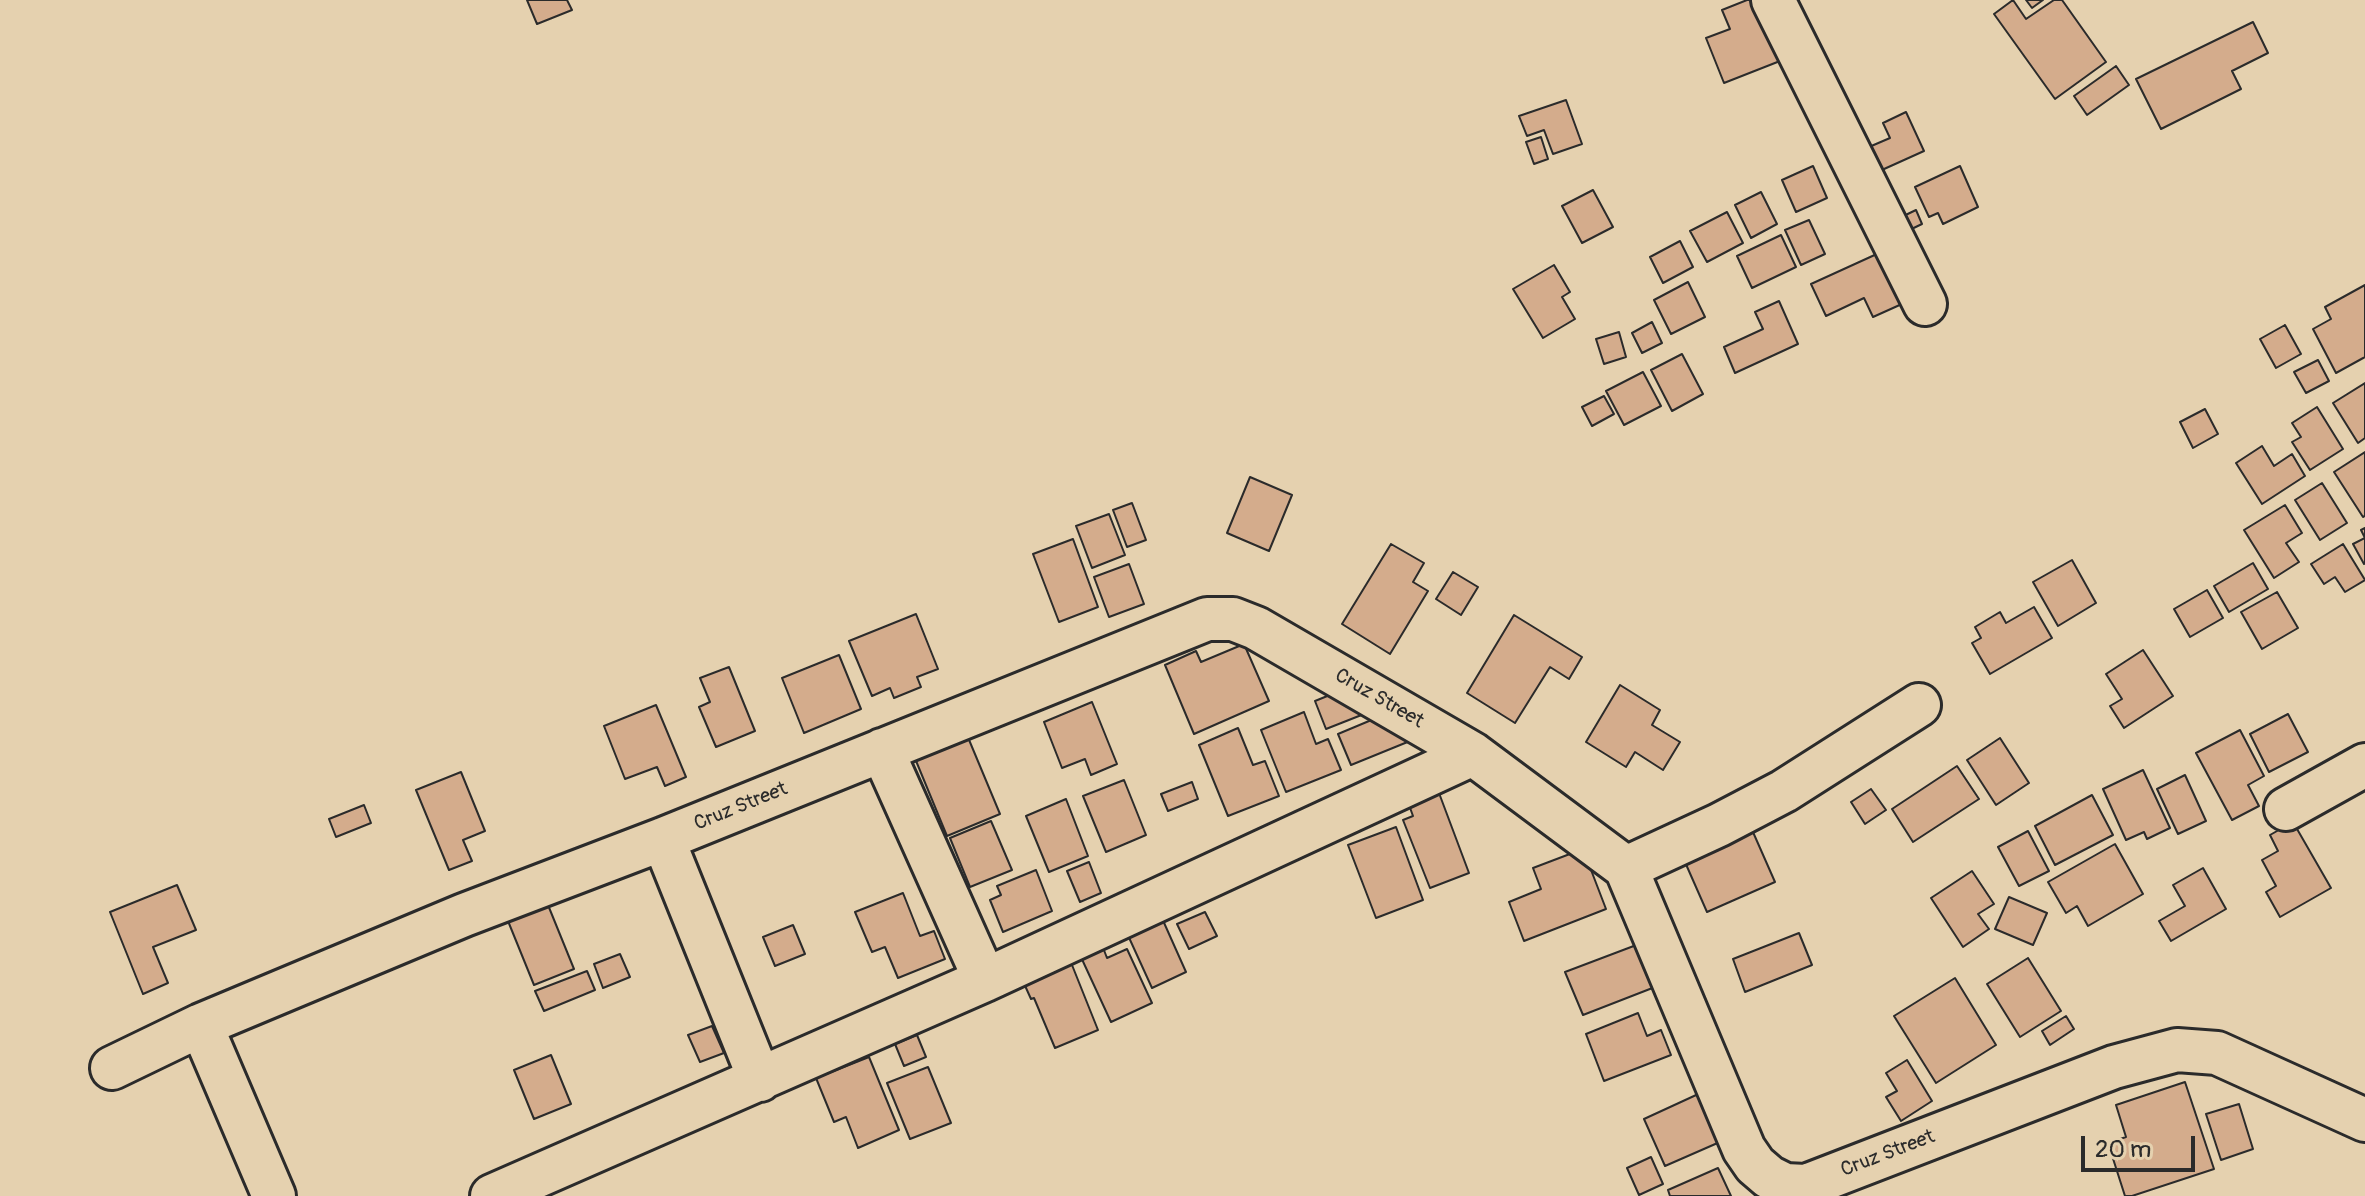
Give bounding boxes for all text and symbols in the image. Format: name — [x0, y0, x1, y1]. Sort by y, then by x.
street label: Cruz Street — [1330, 664, 1428, 734]
street label: Cruz Street — [691, 777, 791, 837]
scale bar — [2085, 1120, 2199, 1170]
street label: Cruz Street — [1838, 1125, 1938, 1183]
text: 20 m — [2095, 1135, 2151, 1164]

